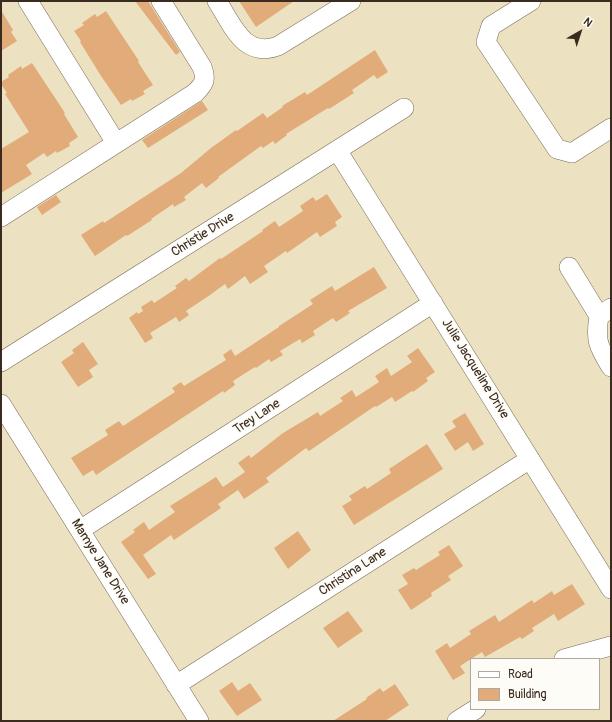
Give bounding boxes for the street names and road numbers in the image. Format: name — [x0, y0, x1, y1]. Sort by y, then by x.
street label: Christie Drive — [169, 209, 237, 261]
street label: Julie Jacqueline Drive — [438, 316, 512, 422]
street label: Trey Lane — [231, 396, 283, 438]
street label: Mamye Jane Drive — [67, 516, 133, 608]
street label: Christina Lane — [316, 544, 390, 600]

